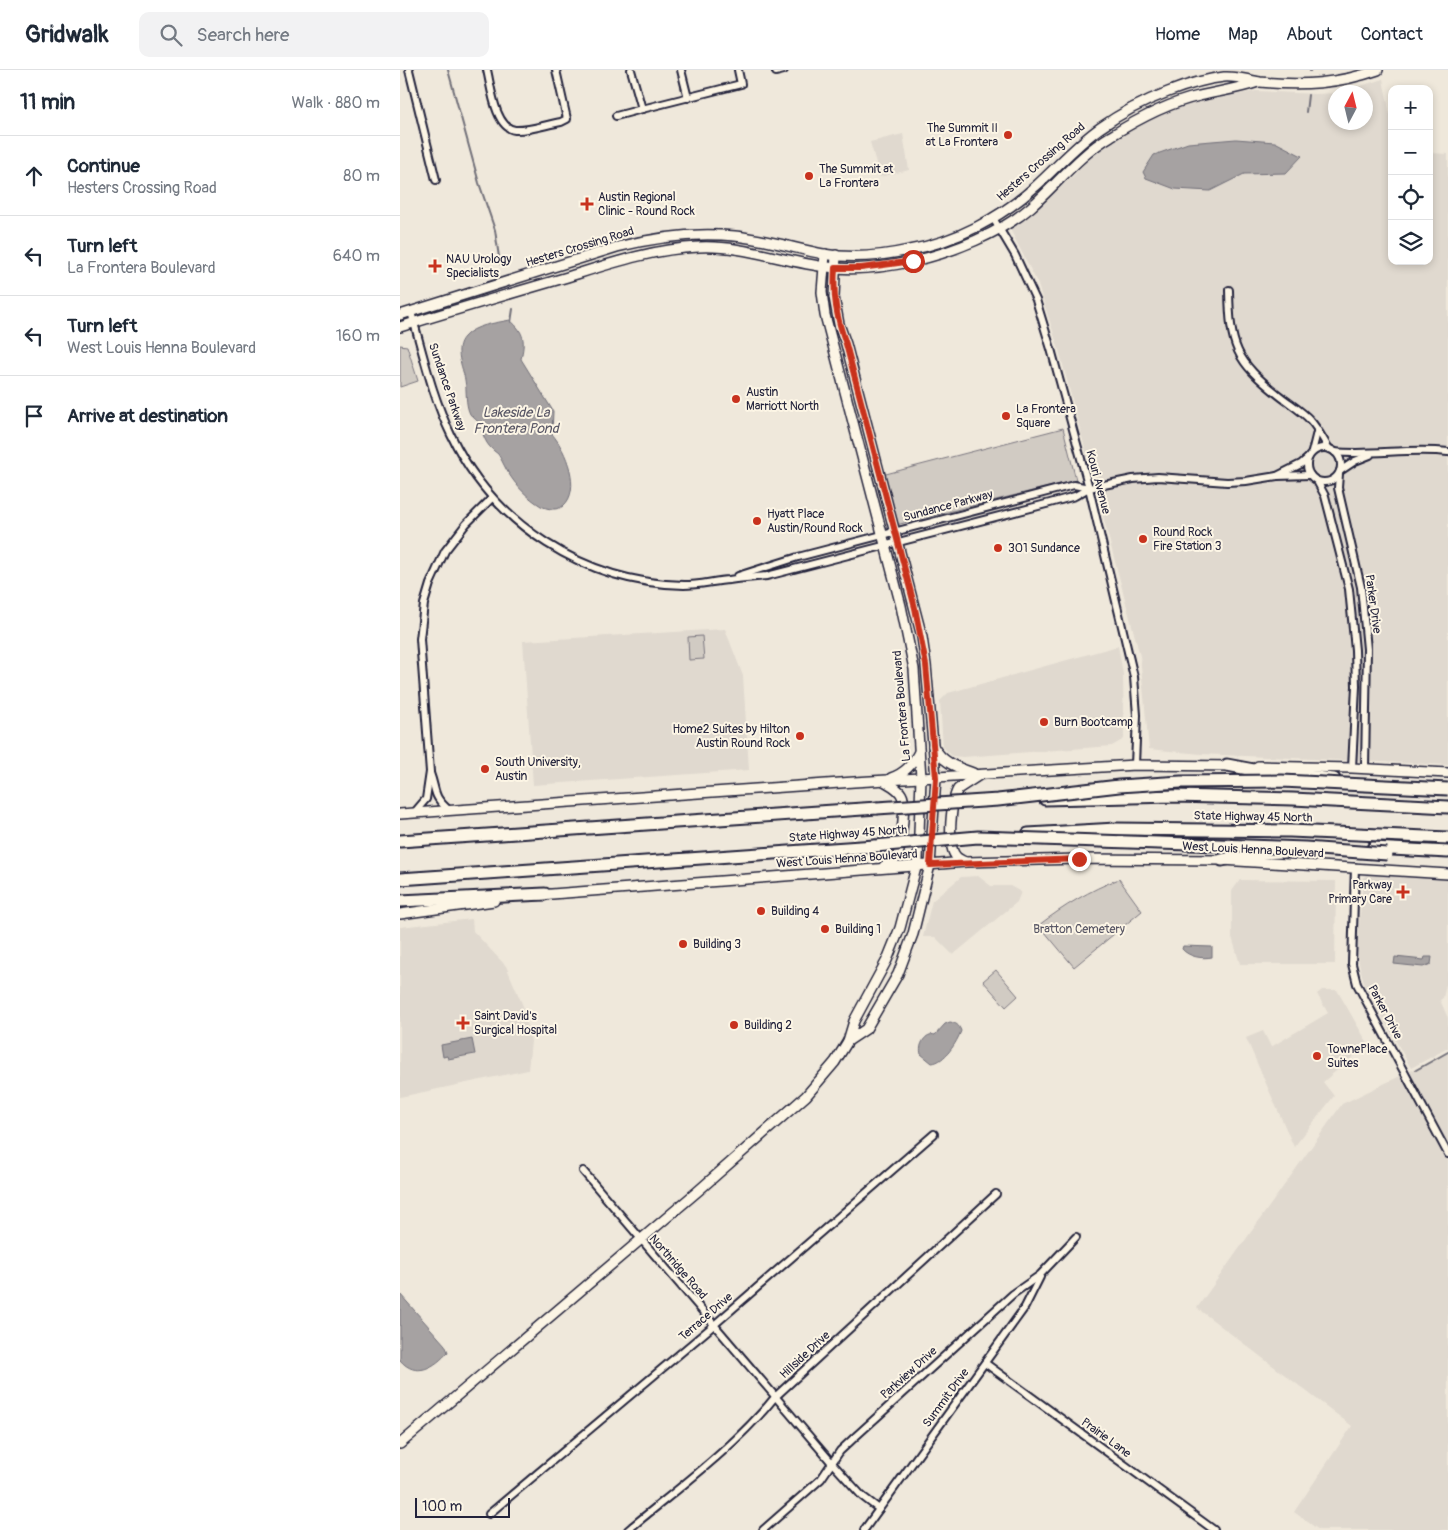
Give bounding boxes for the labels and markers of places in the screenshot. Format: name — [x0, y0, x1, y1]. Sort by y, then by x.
place label: The Summit II at La Frontera — [926, 121, 998, 150]
marker: The Summit II at La Frontera — [1002, 129, 1014, 141]
place label: The Summit at La Frontera — [819, 162, 894, 191]
marker: The Summit at La Frontera — [803, 170, 815, 182]
place label: Austin Regional Clinic - Round Rock — [598, 190, 695, 219]
marker: Austin Regional Clinic - Round Rock — [580, 197, 594, 211]
place label: NAU Urology Specialists — [446, 252, 511, 281]
marker: NAU Urology Specialists — [428, 259, 442, 273]
place label: Austin Marriott North — [746, 385, 819, 414]
marker: Austin Marriott North — [730, 393, 742, 405]
place label: La Frontera Square — [1016, 402, 1076, 431]
marker: La Frontera Square — [1000, 410, 1012, 422]
place label: Hyatt Place Austin/Round Rock — [767, 507, 863, 536]
marker: Hyatt Place Austin/Round Rock — [751, 515, 763, 527]
place label: Round Rock Fire Station 3 — [1153, 525, 1222, 554]
marker: Round Rock Fire Station 3 — [1137, 533, 1149, 545]
place label: 301 Sundance — [1008, 541, 1080, 556]
marker: 301 Sundance — [992, 542, 1004, 554]
place label: Burn Bootcamp — [1054, 715, 1133, 730]
marker: Burn Bootcamp — [1038, 716, 1050, 728]
place label: Home2 Suites by Hilton Austin Round Rock — [672, 722, 790, 751]
marker: Home2 Suites by Hilton Austin Round Rock — [794, 730, 806, 742]
place label: South University, Austin — [495, 755, 581, 784]
marker: South University, Austin — [479, 763, 491, 775]
place label: Parkway Primary Care — [1328, 878, 1392, 907]
marker: Parkway Primary Care — [1396, 885, 1410, 899]
place label: Building 4 — [771, 904, 819, 919]
marker: Building 4 — [755, 905, 767, 917]
place label: Building 1 — [835, 922, 881, 937]
marker: Building 1 — [819, 923, 831, 935]
place label: Building 3 — [693, 937, 741, 952]
marker: Building 3 — [677, 938, 689, 950]
place label: Saint David's Surgical Hospital — [474, 1009, 557, 1038]
marker: Saint David's Surgical Hospital — [456, 1016, 470, 1030]
place label: Building 2 — [744, 1018, 792, 1033]
marker: Building 2 — [728, 1019, 740, 1031]
place label: TownePlace Suites — [1327, 1042, 1387, 1071]
marker: TownePlace Suites — [1311, 1050, 1323, 1062]

